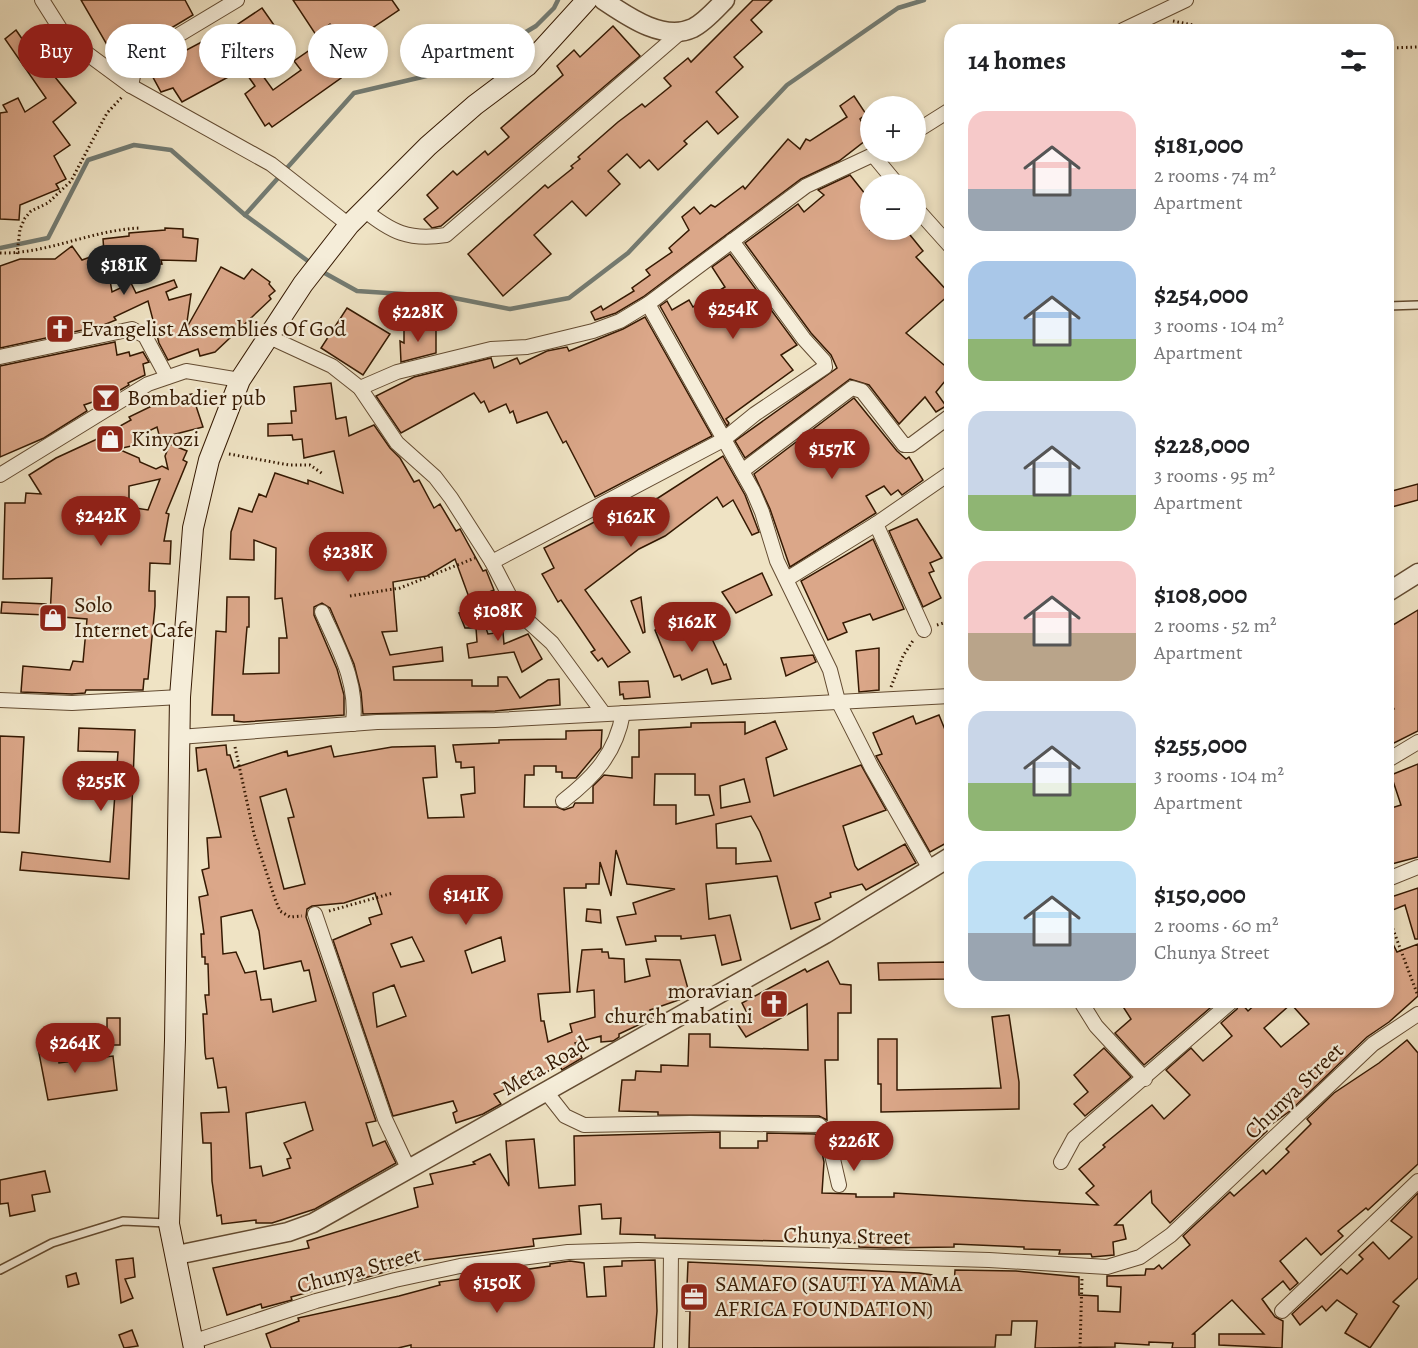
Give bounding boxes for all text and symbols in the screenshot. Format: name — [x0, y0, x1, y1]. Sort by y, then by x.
chip: Buy — [18, 24, 93, 78]
chip: Rent — [105, 24, 187, 78]
chip: Filters — [199, 24, 296, 78]
chip: New — [308, 24, 388, 78]
chip: Apartment — [400, 24, 535, 78]
text: 14 homes — [968, 43, 1066, 78]
icon: filters — [1337, 44, 1370, 77]
map controls — [860, 96, 926, 240]
button: + — [860, 96, 926, 162]
text: $181,000 — [1154, 127, 1243, 162]
icon: home — [1016, 135, 1088, 207]
text: 2 rooms · 74 m² — [1154, 162, 1276, 189]
button: − — [860, 174, 926, 240]
text: Apartment — [1154, 189, 1243, 216]
pin: $181K — [82, 245, 166, 296]
text: $181K — [101, 251, 147, 278]
text: $254,000 — [1154, 277, 1248, 312]
icon: home — [1016, 285, 1088, 357]
pin: $254K — [691, 289, 775, 340]
pin: $228K — [376, 292, 460, 343]
text: $254K — [708, 295, 758, 322]
text: $228K — [392, 298, 444, 325]
text: 3 rooms · 104 m² — [1154, 312, 1284, 339]
church icon: Evangelist Assemblies Of God — [44, 313, 76, 345]
place label: Evangelist Assemblies Of God — [81, 314, 347, 344]
text: Apartment — [1154, 339, 1243, 366]
bar icon: Bombadier pub — [90, 382, 122, 414]
place label: Bombadier pub — [127, 383, 266, 413]
shop icon: Kinyozi — [94, 423, 126, 455]
place label: Kinyozi — [131, 424, 199, 454]
text: $228,000 — [1154, 427, 1250, 462]
pin: $157K — [790, 429, 874, 480]
text: $157K — [809, 435, 855, 462]
icon: home — [1016, 435, 1088, 507]
text: 3 rooms · 95 m² — [1154, 462, 1275, 489]
text: Apartment — [1154, 489, 1243, 516]
pin: $242K — [59, 496, 143, 547]
pin: $162K — [589, 497, 673, 548]
text: $242K — [75, 502, 127, 529]
text: $162K — [607, 503, 655, 530]
pin: $238K — [306, 532, 390, 583]
text: $238K — [323, 538, 373, 565]
text: $108,000 — [1154, 577, 1247, 612]
icon: home — [1016, 585, 1088, 657]
place label: Solo Internet Cafe — [74, 590, 194, 645]
pin: $108K — [456, 591, 540, 642]
text: $108K — [473, 597, 523, 624]
shop icon: Solo Internet Cafe — [37, 602, 69, 634]
pin: $162K — [650, 602, 734, 653]
text: $162K — [668, 608, 716, 635]
text: 2 rooms · 52 m² — [1154, 612, 1277, 639]
text: Apartment — [1154, 639, 1243, 666]
text: $255,000 — [1154, 727, 1247, 762]
icon: home — [1016, 735, 1088, 807]
pin: $255K — [59, 761, 143, 812]
text: 3 rooms · 104 m² — [1154, 762, 1284, 789]
text: $255K — [76, 767, 126, 794]
text: Apartment — [1154, 789, 1243, 816]
pin: $141K — [424, 875, 508, 926]
text: $150,000 — [1154, 877, 1246, 912]
text: $141K — [443, 881, 489, 908]
icon: home — [1016, 885, 1088, 957]
text: 2 rooms · 60 m² — [1154, 912, 1278, 939]
text: Chunya Street — [1154, 939, 1270, 966]
place label: moravian church mabatini — [605, 976, 753, 1031]
church icon: moravian church mabatini — [758, 988, 790, 1020]
pin: $264K — [33, 1023, 117, 1074]
text: $264K — [50, 1029, 100, 1056]
street label: Meta Road — [496, 1029, 594, 1103]
street label: Chunya Street — [1238, 1036, 1350, 1146]
pin: $226K — [812, 1121, 896, 1172]
text: $226K — [828, 1127, 880, 1154]
street label: Chunya Street — [783, 1220, 911, 1252]
street label: Chunya Street — [294, 1239, 424, 1301]
pin: $150K — [455, 1263, 539, 1314]
text: $150K — [473, 1269, 521, 1296]
place label: SAMAFO (SAUTI YA MAMA AFRICA FOUNDATION) — [714, 1269, 964, 1324]
office icon: SAMAFO (SAUTI YA MAMA AFRICA FOUNDATION) — [678, 1281, 710, 1313]

